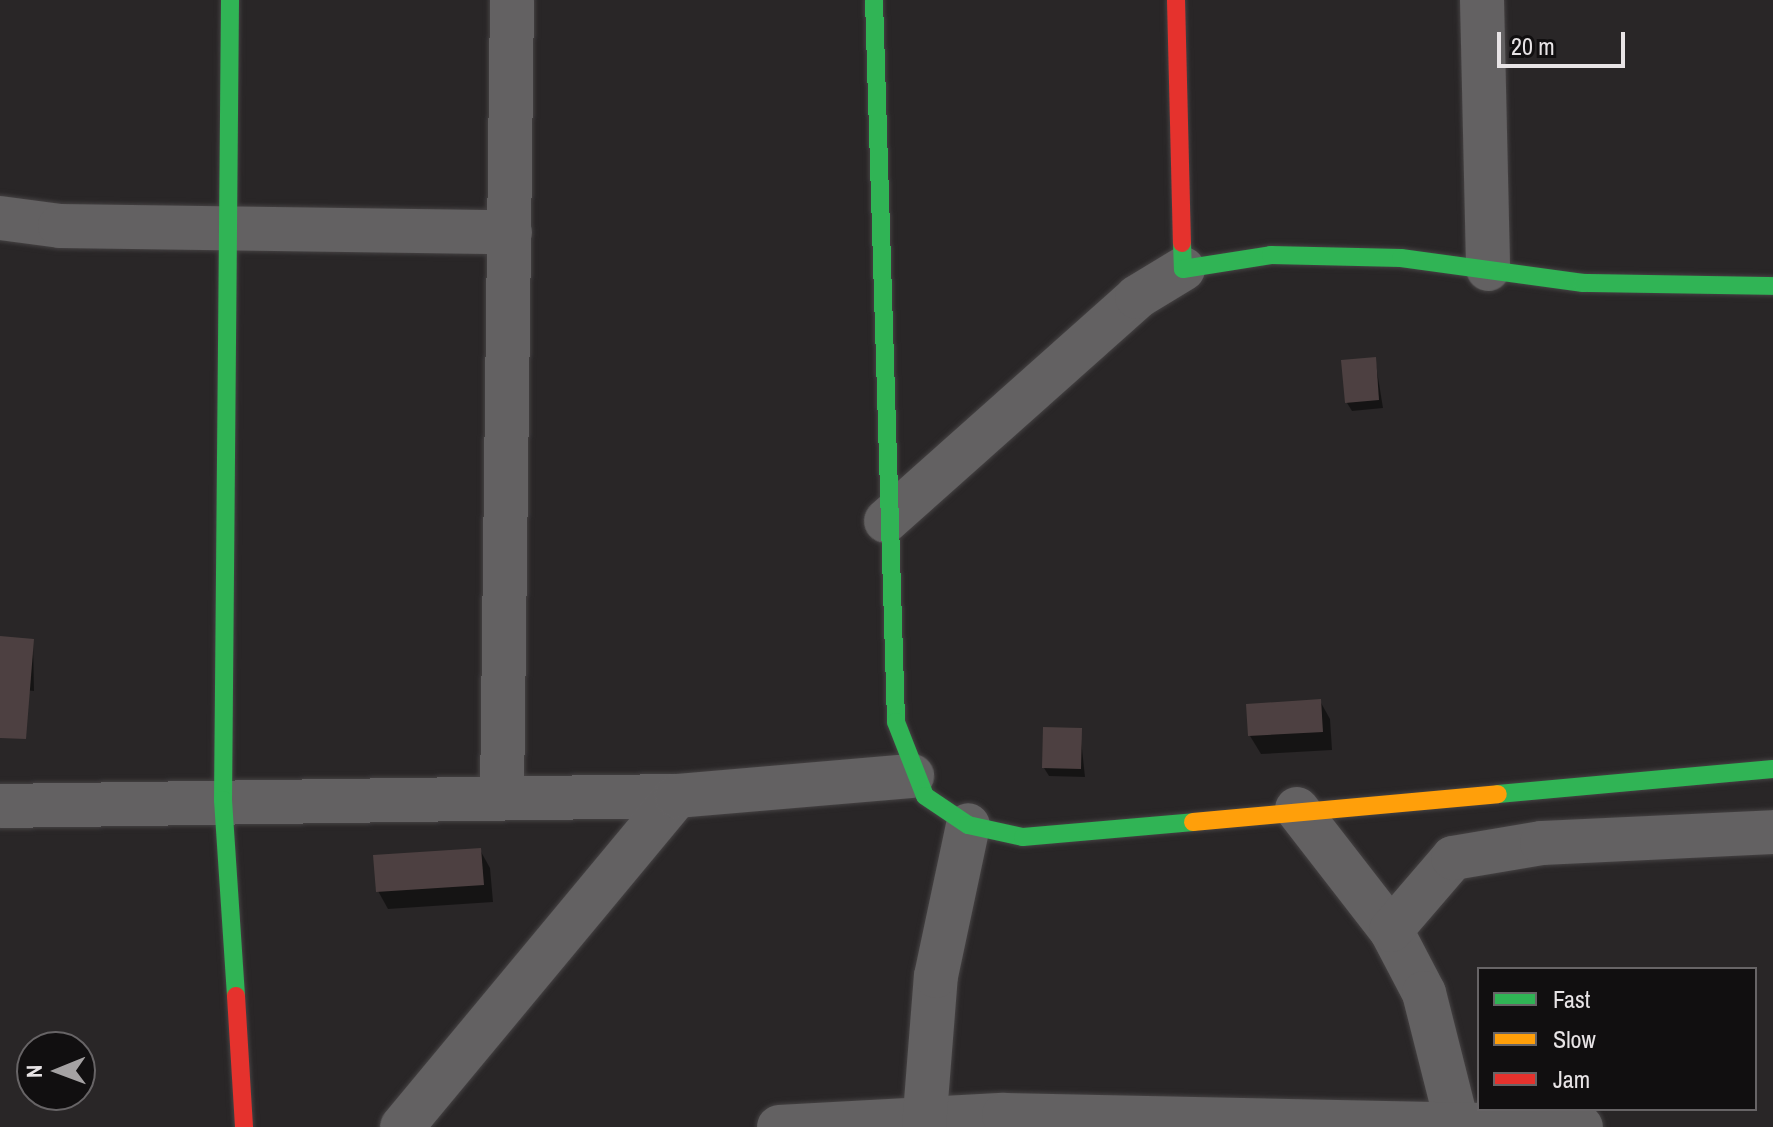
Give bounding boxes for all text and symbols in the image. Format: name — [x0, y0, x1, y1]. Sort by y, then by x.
scale bar — [1501, 16, 1629, 66]
text: 20 m — [1511, 30, 1555, 62]
legend — [1477, 967, 1757, 1111]
text: Fast — [1553, 983, 1590, 1015]
text: Slow — [1553, 1023, 1596, 1055]
north arrow — [16, 1031, 96, 1111]
text: Jam — [1553, 1063, 1590, 1095]
text: N — [19, 1065, 49, 1078]

